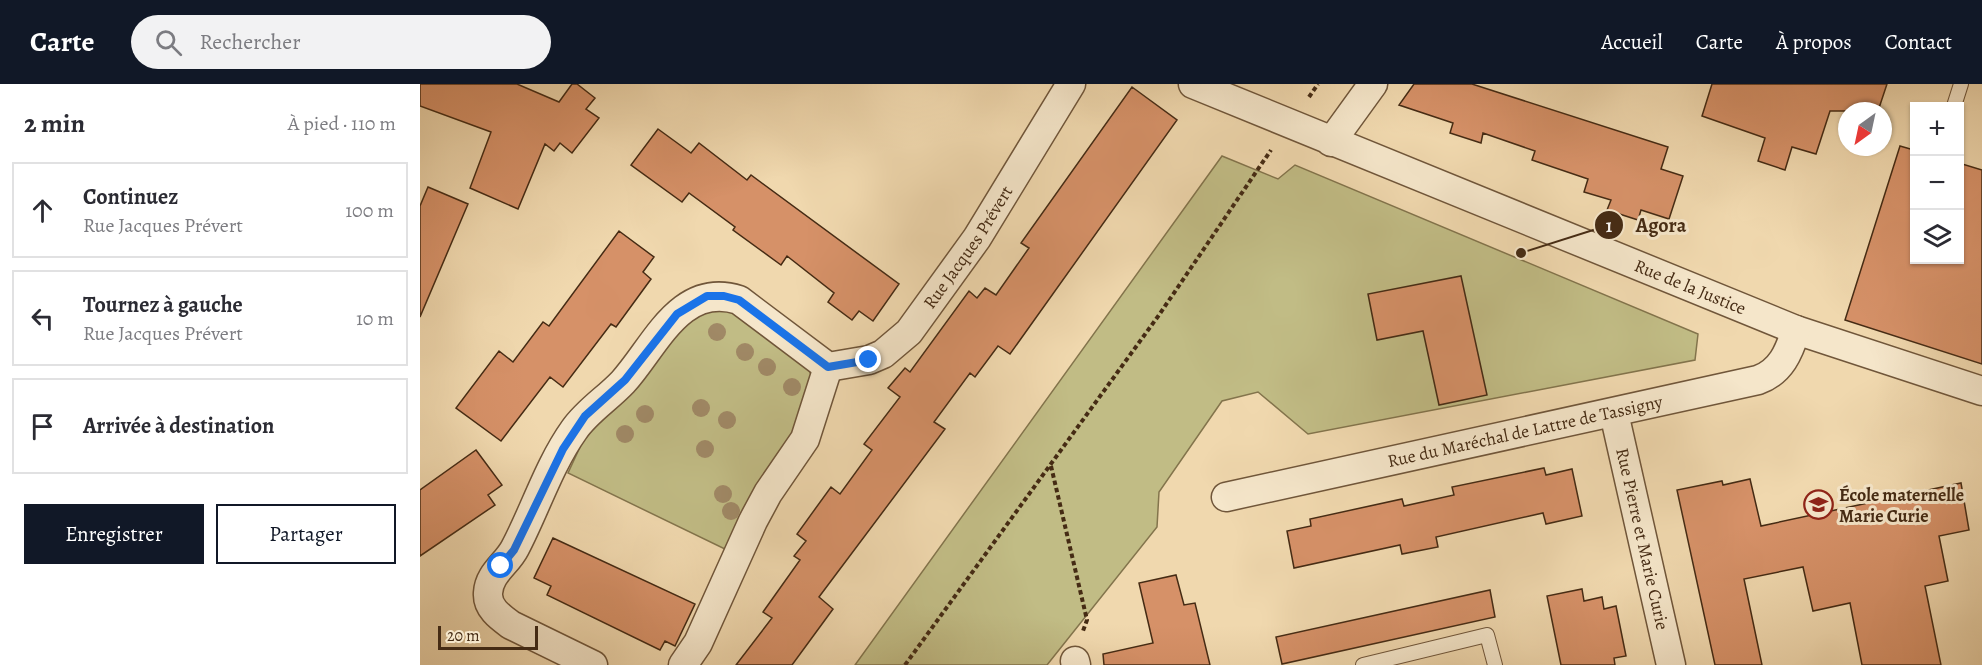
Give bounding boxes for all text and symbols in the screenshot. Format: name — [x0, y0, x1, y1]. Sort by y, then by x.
search box — [131, 15, 551, 69]
text: Carte — [30, 23, 95, 61]
icon: search — [152, 26, 185, 59]
text: Rechercher — [200, 27, 301, 57]
text: Accueil — [1601, 28, 1663, 56]
text: Carte — [1696, 28, 1743, 56]
text: À propos — [1776, 28, 1852, 56]
text: Contact — [1885, 28, 1952, 56]
north arrow — [1838, 102, 1892, 156]
map controls — [1910, 102, 1964, 264]
button: + — [1910, 102, 1964, 156]
text: 2 min — [24, 106, 85, 141]
text: À pied · 110 m — [288, 110, 396, 137]
button: − — [1910, 156, 1964, 210]
street label: Rue Jacques Prévert — [918, 181, 1018, 314]
text: Continuez — [83, 182, 178, 212]
icon: ahead — [26, 194, 59, 227]
text: 100 m — [345, 197, 394, 224]
callout: Agora — [1594, 206, 1699, 244]
button: layers — [1910, 210, 1964, 264]
text: Rue Jacques Prévert — [83, 212, 243, 239]
text: Agora — [1635, 212, 1687, 239]
text: 1 — [1606, 214, 1613, 238]
street label: Rue de la Justice — [1631, 253, 1750, 320]
text: Tournez à gauche — [83, 290, 243, 320]
icon: left — [26, 302, 59, 335]
text: 10 m — [356, 305, 394, 332]
text: Rue Jacques Prévert — [83, 320, 243, 347]
route end — [855, 346, 881, 372]
street label: Rue du Maréchal de Lattre de Tassigny — [1385, 389, 1665, 473]
icon: arrive — [26, 410, 59, 443]
text: Arrivée à destination — [83, 411, 274, 441]
street label: Rue Pierre et Marie Curie — [1610, 446, 1675, 632]
place label: École maternelle Marie Curie — [1839, 483, 1964, 528]
school or university icon: École maternelle Marie Curie — [1802, 489, 1834, 521]
button: Enregistrer — [24, 504, 204, 564]
button: Partager — [216, 504, 396, 564]
route start — [487, 552, 513, 578]
scale bar — [438, 623, 538, 650]
text: 20 m — [447, 625, 480, 647]

